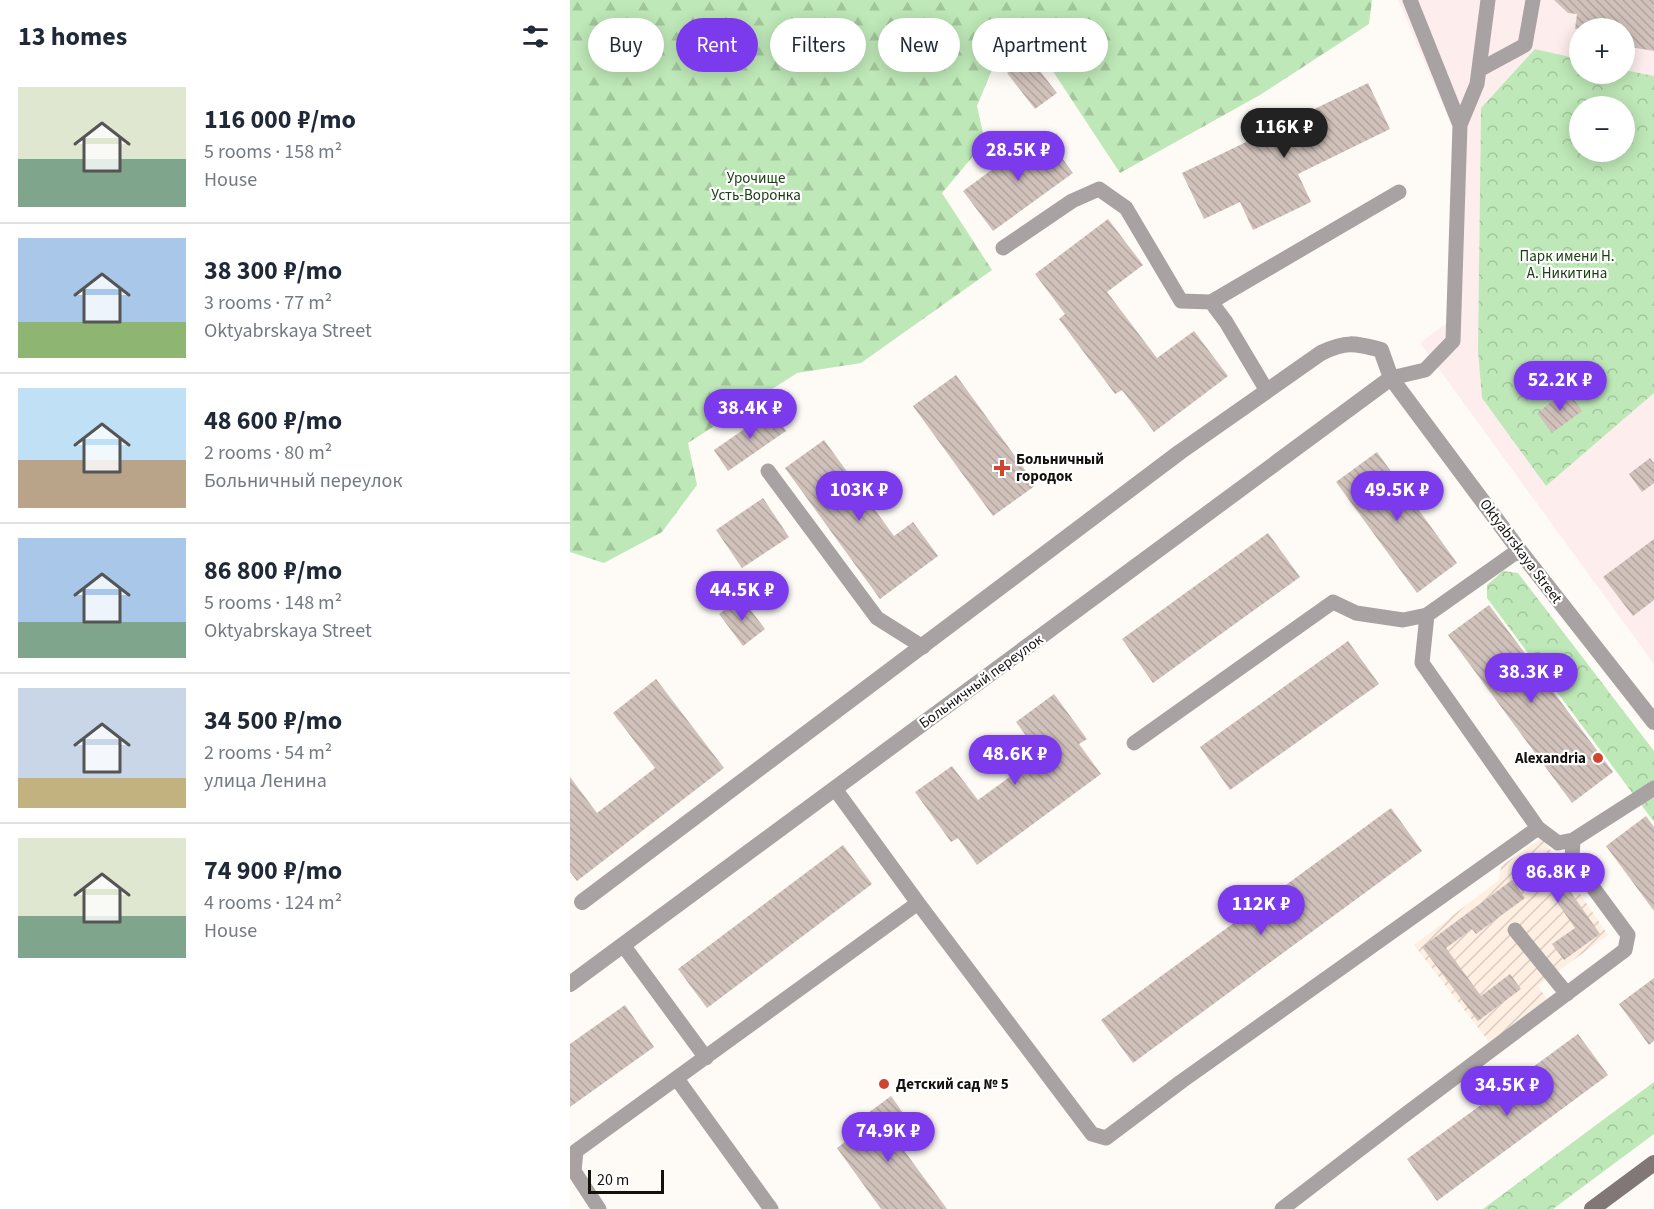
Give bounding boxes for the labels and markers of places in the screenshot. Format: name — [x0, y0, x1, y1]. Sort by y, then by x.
pin: 116K ₽ — [1235, 108, 1333, 159]
pin: 28.5K ₽ — [963, 131, 1073, 182]
pin: 52.2K ₽ — [1505, 361, 1615, 412]
pin: 38.4K ₽ — [695, 389, 805, 440]
place label: Больничный городок — [1016, 449, 1104, 487]
marker: Больничный городок — [993, 459, 1011, 477]
pin: 103K ₽ — [810, 471, 908, 522]
pin: 49.5K ₽ — [1342, 471, 1452, 522]
pin: 44.5K ₽ — [687, 571, 797, 622]
pin: 38.3K ₽ — [1476, 653, 1586, 704]
pin: 48.6K ₽ — [960, 735, 1070, 786]
place label: Alexandria — [1514, 748, 1586, 769]
marker: Alexandria — [1591, 751, 1605, 765]
pin: 86.8K ₽ — [1503, 853, 1613, 904]
pin: 112K ₽ — [1212, 885, 1310, 936]
pin: 34.5K ₽ — [1452, 1066, 1562, 1117]
place label: Детский сад № 5 — [896, 1074, 1009, 1095]
marker: Детский сад № 5 — [877, 1077, 891, 1091]
pin: 74.9K ₽ — [833, 1112, 943, 1163]

